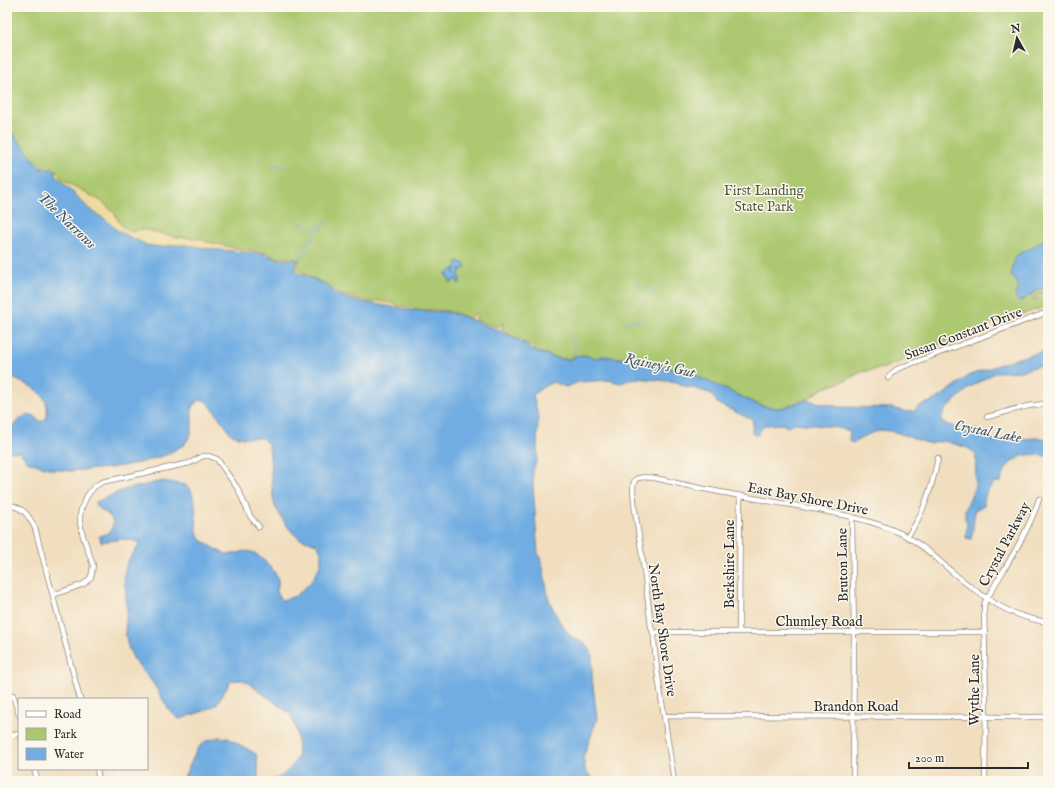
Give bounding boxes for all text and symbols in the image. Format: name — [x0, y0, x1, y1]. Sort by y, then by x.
north arrow — [997, 18, 1037, 58]
text: N — [1009, 21, 1022, 37]
park label: First Landing State Park — [724, 182, 805, 216]
water label: The Narrows — [33, 188, 101, 254]
street label: Susan Constant Drive — [902, 303, 1025, 365]
water label: Rainey's Gut — [623, 349, 698, 382]
water label: Crystal Lake — [953, 416, 1023, 447]
street label: East Bay Shore Drive — [746, 478, 870, 520]
street label: Crystal Parkway — [975, 499, 1035, 590]
street label: Berkshire Lane — [721, 519, 739, 608]
street label: Bruton Lane — [833, 527, 853, 602]
street label: North Bay Shore Drive — [644, 562, 680, 698]
street label: Chumley Road — [775, 613, 863, 631]
street label: Wythe Lane — [966, 654, 984, 726]
legend — [18, 698, 148, 770]
street label: Brandon Road — [813, 698, 899, 716]
text: Road — [54, 707, 82, 722]
text: Park — [54, 727, 77, 742]
scale bar — [909, 744, 1028, 770]
text: Water — [54, 747, 85, 762]
text: 200 m — [915, 751, 944, 766]

